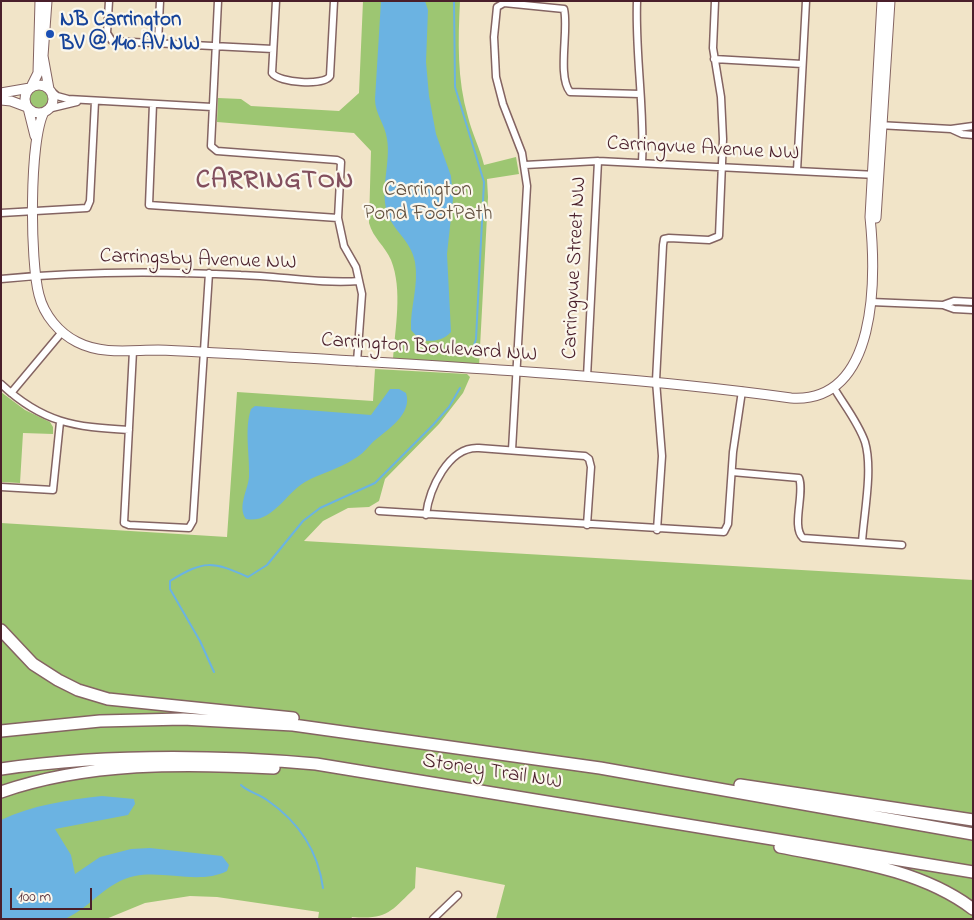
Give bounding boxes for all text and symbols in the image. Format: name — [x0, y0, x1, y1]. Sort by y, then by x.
place label: NB Carrington BV @ 140 AV NW — [60, 9, 200, 59]
marker: NB Carrington BV @ 140 AV NW — [44, 28, 56, 40]
street label: Carringvue Avenue NW — [606, 132, 800, 168]
district label: CARRINGTON — [194, 167, 356, 199]
street label: Carringvue Street NW — [559, 176, 593, 360]
park label: Carrington Pond FootPath — [363, 179, 493, 229]
street label: Carringsby Avenue NW — [99, 245, 297, 277]
street label: Carrington Boulevard NW — [320, 329, 538, 369]
street label: Stoney Trail NW — [420, 750, 564, 796]
scale bar — [12, 878, 95, 910]
text: 100 m — [18, 886, 51, 908]

